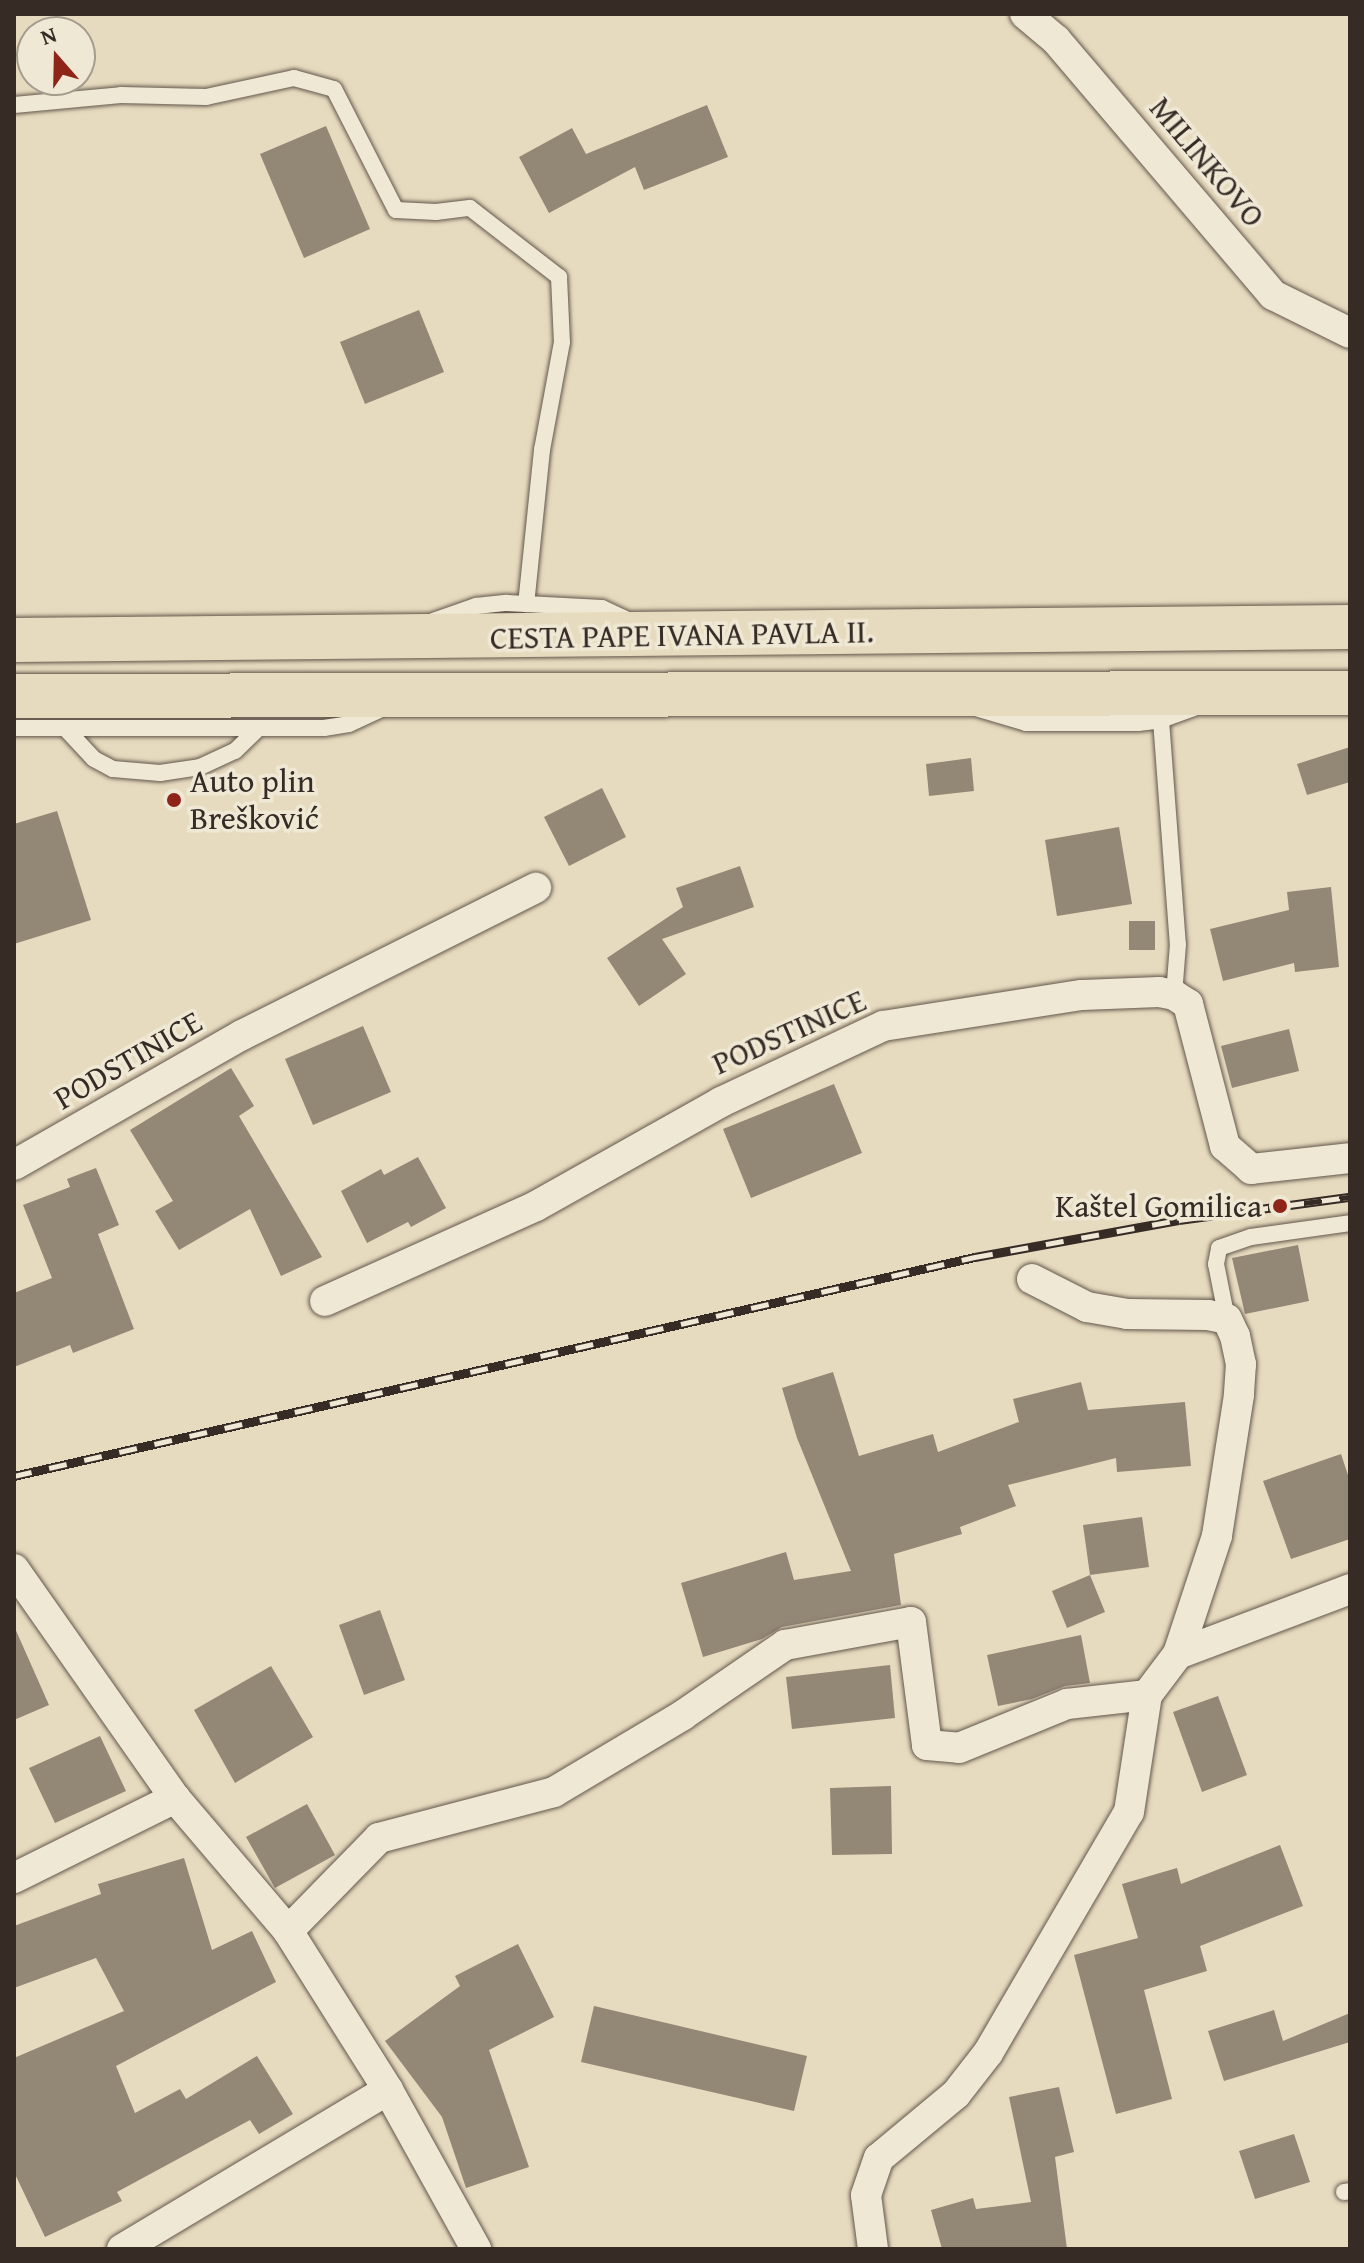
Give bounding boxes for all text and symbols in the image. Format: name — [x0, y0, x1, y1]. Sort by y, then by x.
north arrow — [16, 16, 96, 96]
text: N — [36, 18, 61, 53]
street label: MILINKOVO — [1141, 89, 1273, 235]
street label: CESTA PAPE IVANA PAVLA II. — [490, 612, 874, 658]
place label: Auto plin Brešković — [190, 763, 319, 838]
marker: Auto plin Brešković — [165, 791, 183, 809]
street label: PODSTINICE — [706, 981, 872, 1083]
street label: PODSTINICE — [47, 1002, 209, 1118]
place label: Kaštel Gomilica — [1055, 1187, 1262, 1225]
marker: Kaštel Gomilica — [1269, 1195, 1291, 1217]

